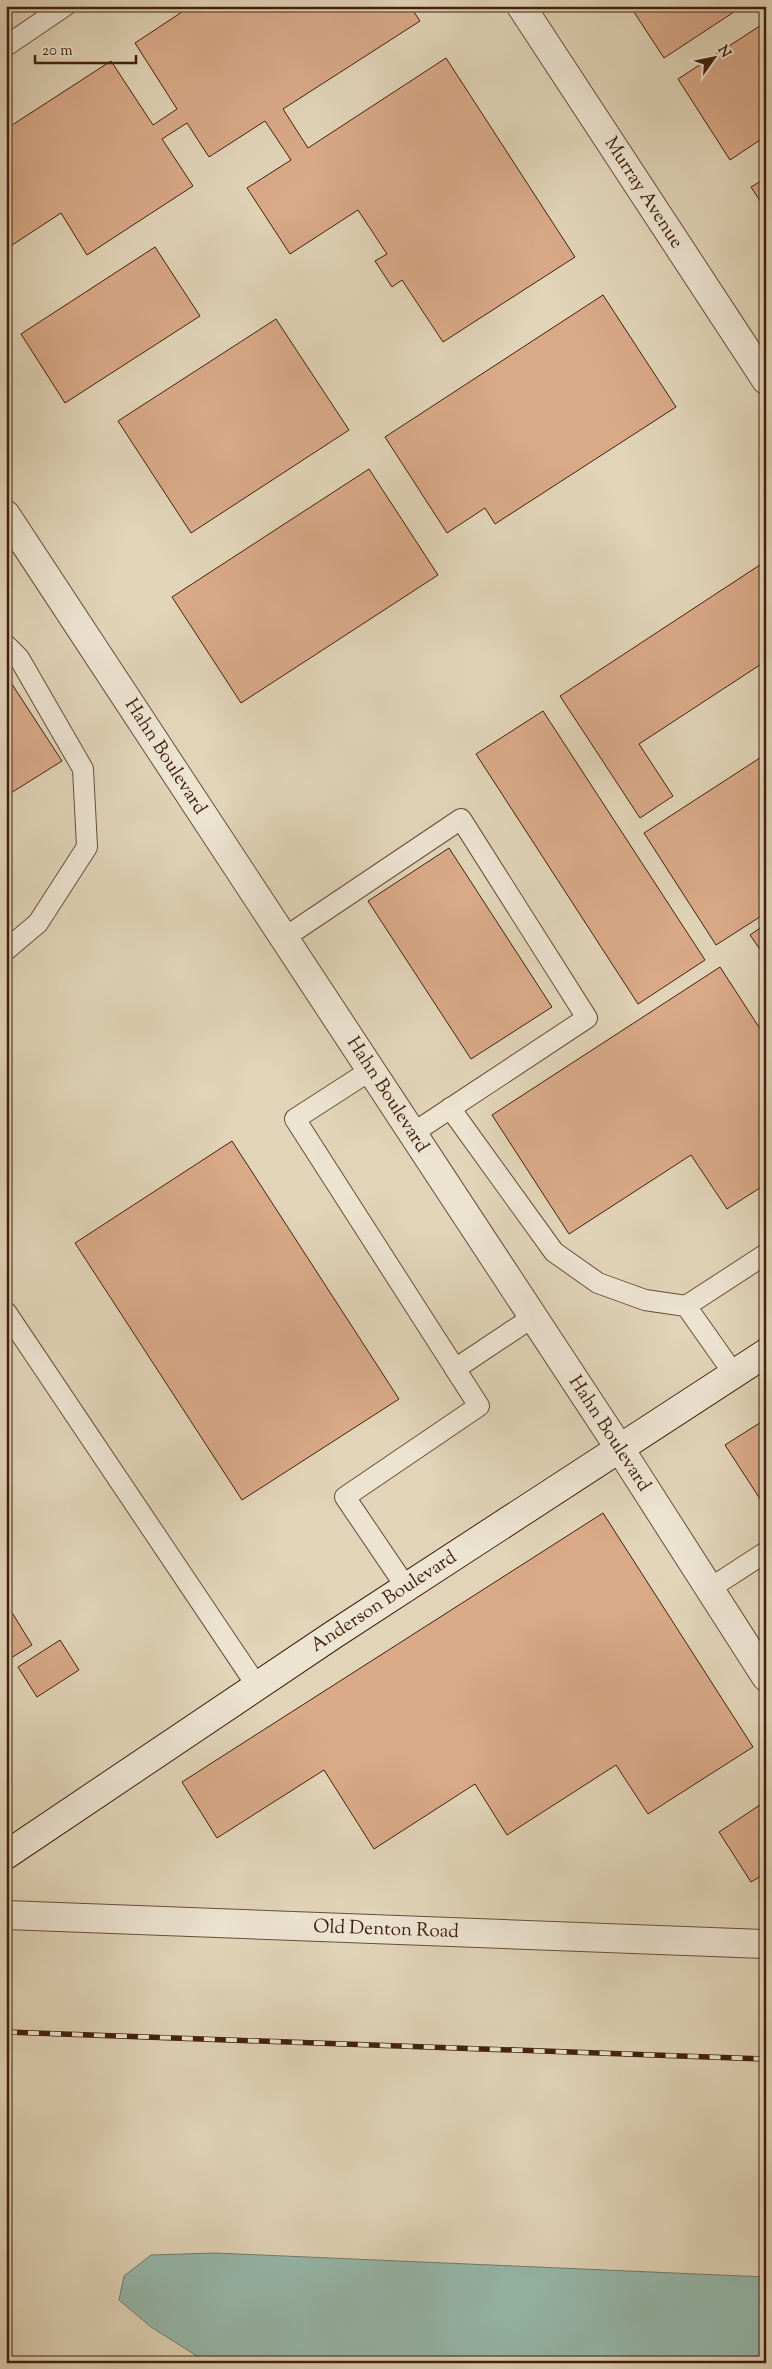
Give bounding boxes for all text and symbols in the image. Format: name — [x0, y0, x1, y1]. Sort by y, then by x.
scale bar — [35, 32, 136, 64]
north arrow — [690, 32, 740, 82]
text: 20 m — [42, 41, 73, 62]
text: N — [712, 42, 735, 62]
street label: Murray Avenue — [597, 132, 689, 254]
street label: Hahn Boulevard — [117, 694, 213, 821]
street label: Hahn Boulevard — [339, 1032, 435, 1159]
street label: Hahn Boulevard — [561, 1371, 657, 1498]
street label: Anderson Boulevard — [306, 1544, 463, 1659]
street label: Old Denton Road — [313, 1914, 460, 1946]

